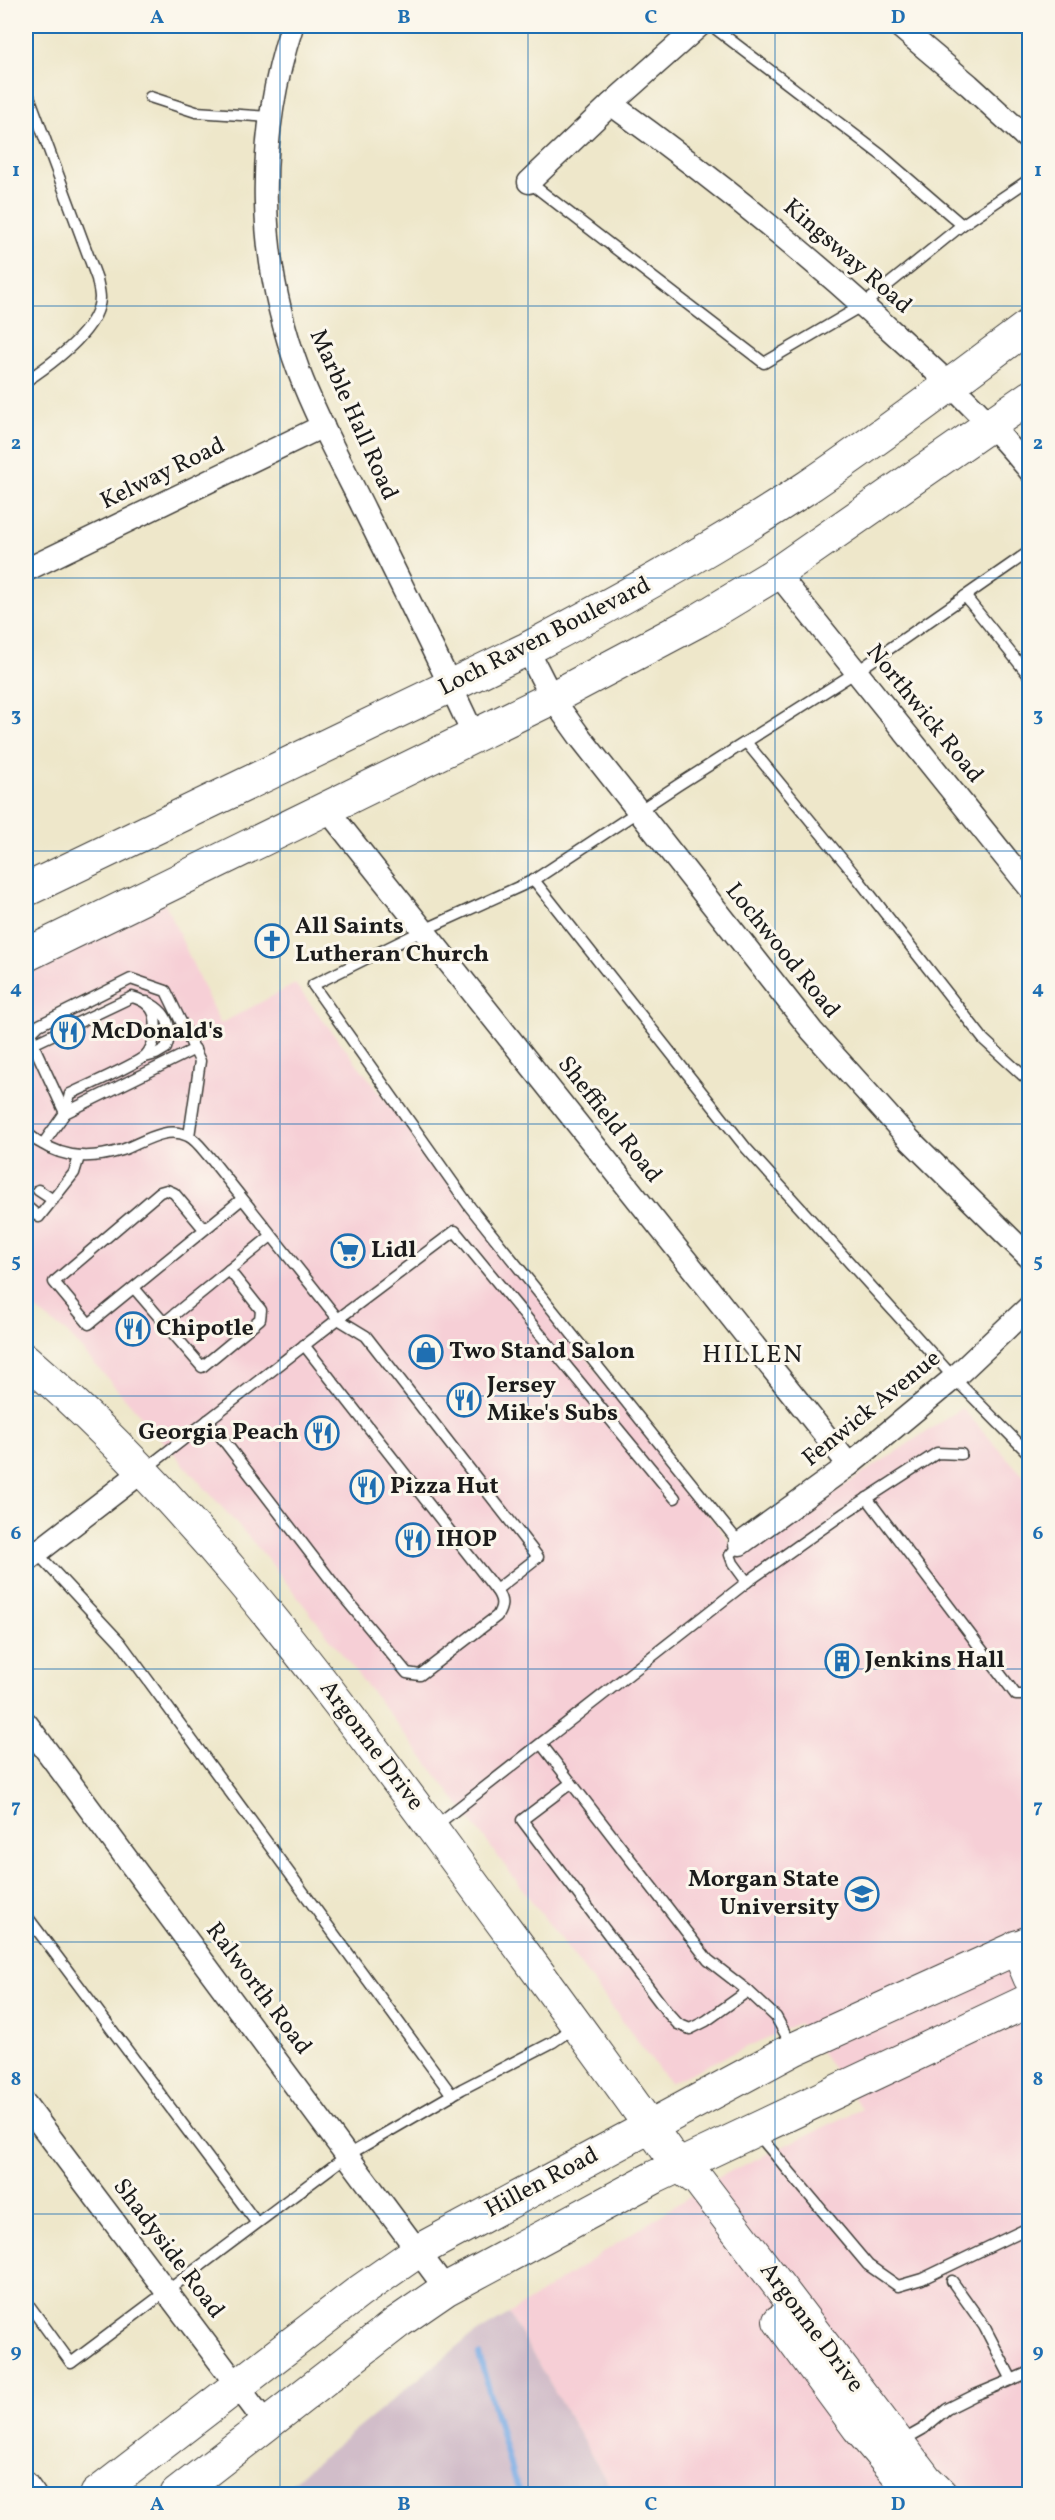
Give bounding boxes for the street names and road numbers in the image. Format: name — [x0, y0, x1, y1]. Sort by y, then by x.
street label: Kingsway Road — [775, 191, 919, 323]
street label: Marble Hall Road — [300, 324, 406, 506]
street label: Kelway Road — [95, 429, 231, 519]
street label: Loch Raven Boulevard — [433, 569, 657, 705]
street label: Northwick Road — [857, 637, 991, 791]
street label: Lochwood Road — [717, 876, 847, 1026]
street label: Sheffield Road — [549, 1049, 669, 1191]
street label: Fenwick Avenue — [796, 1343, 948, 1475]
street label: Argonne Drive — [311, 1674, 431, 1818]
street label: Ralworth Road — [197, 1916, 319, 2062]
street label: Hillen Road — [479, 2139, 605, 2227]
street label: Shadyside Road — [104, 2172, 232, 2326]
street label: Argonne Drive — [751, 2256, 871, 2400]

